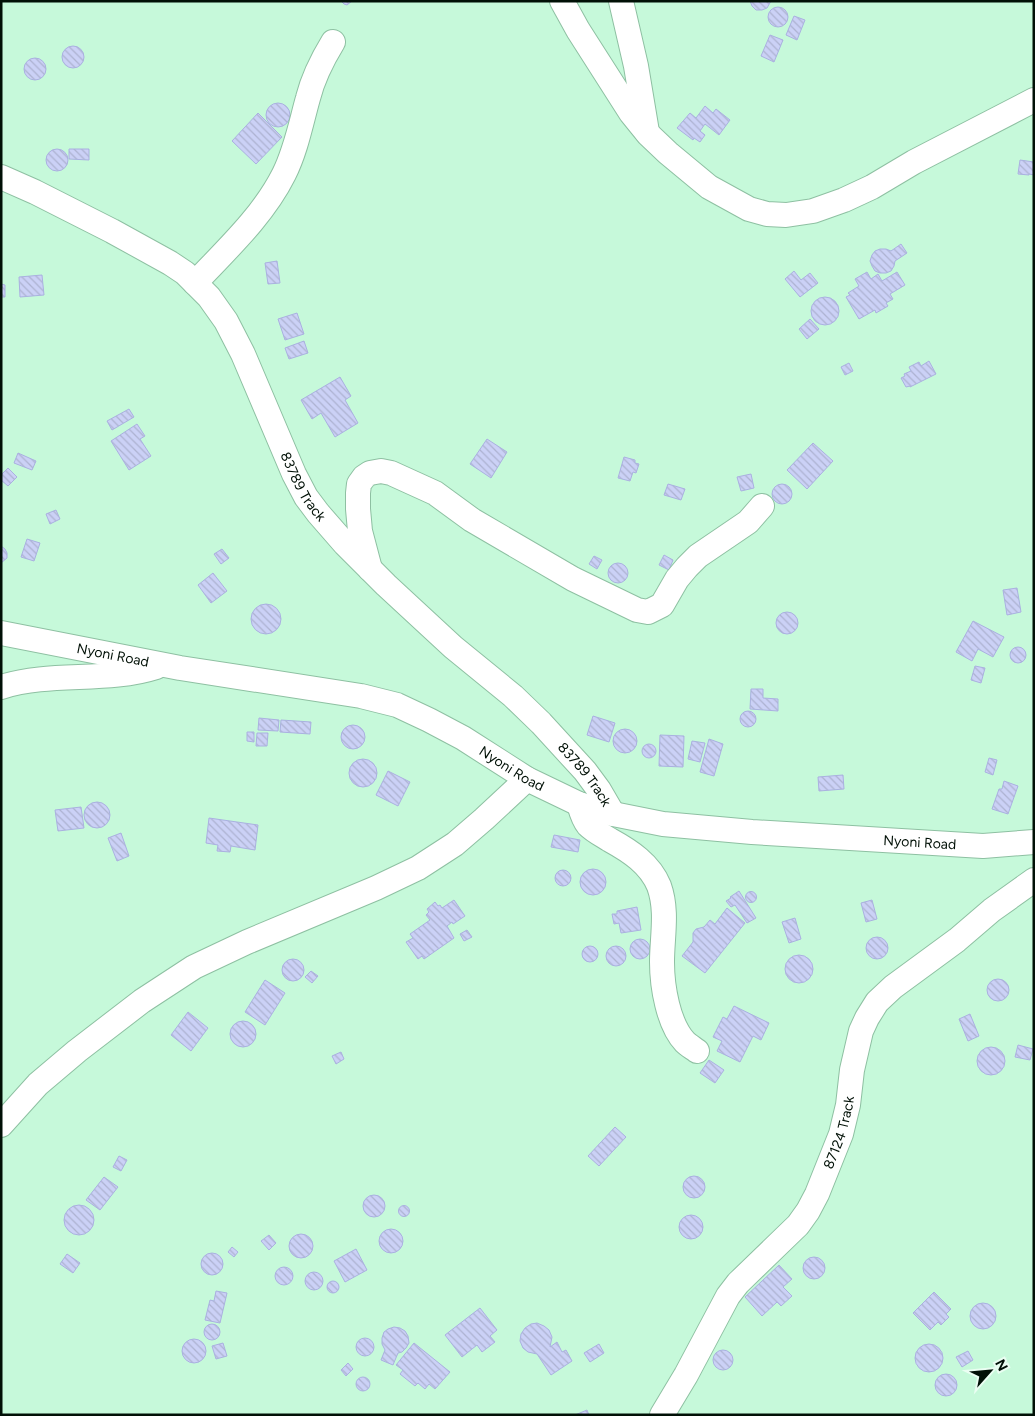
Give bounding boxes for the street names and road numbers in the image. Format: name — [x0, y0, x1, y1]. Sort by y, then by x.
street label: 83789 Track — [277, 450, 329, 525]
street label: Nyoni Road — [75, 640, 150, 671]
street label: 83789 Track — [554, 739, 615, 810]
street label: Nyoni Road — [476, 743, 547, 795]
street label: Nyoni Road — [883, 832, 957, 853]
street label: 87124 Track — [820, 1095, 858, 1171]

